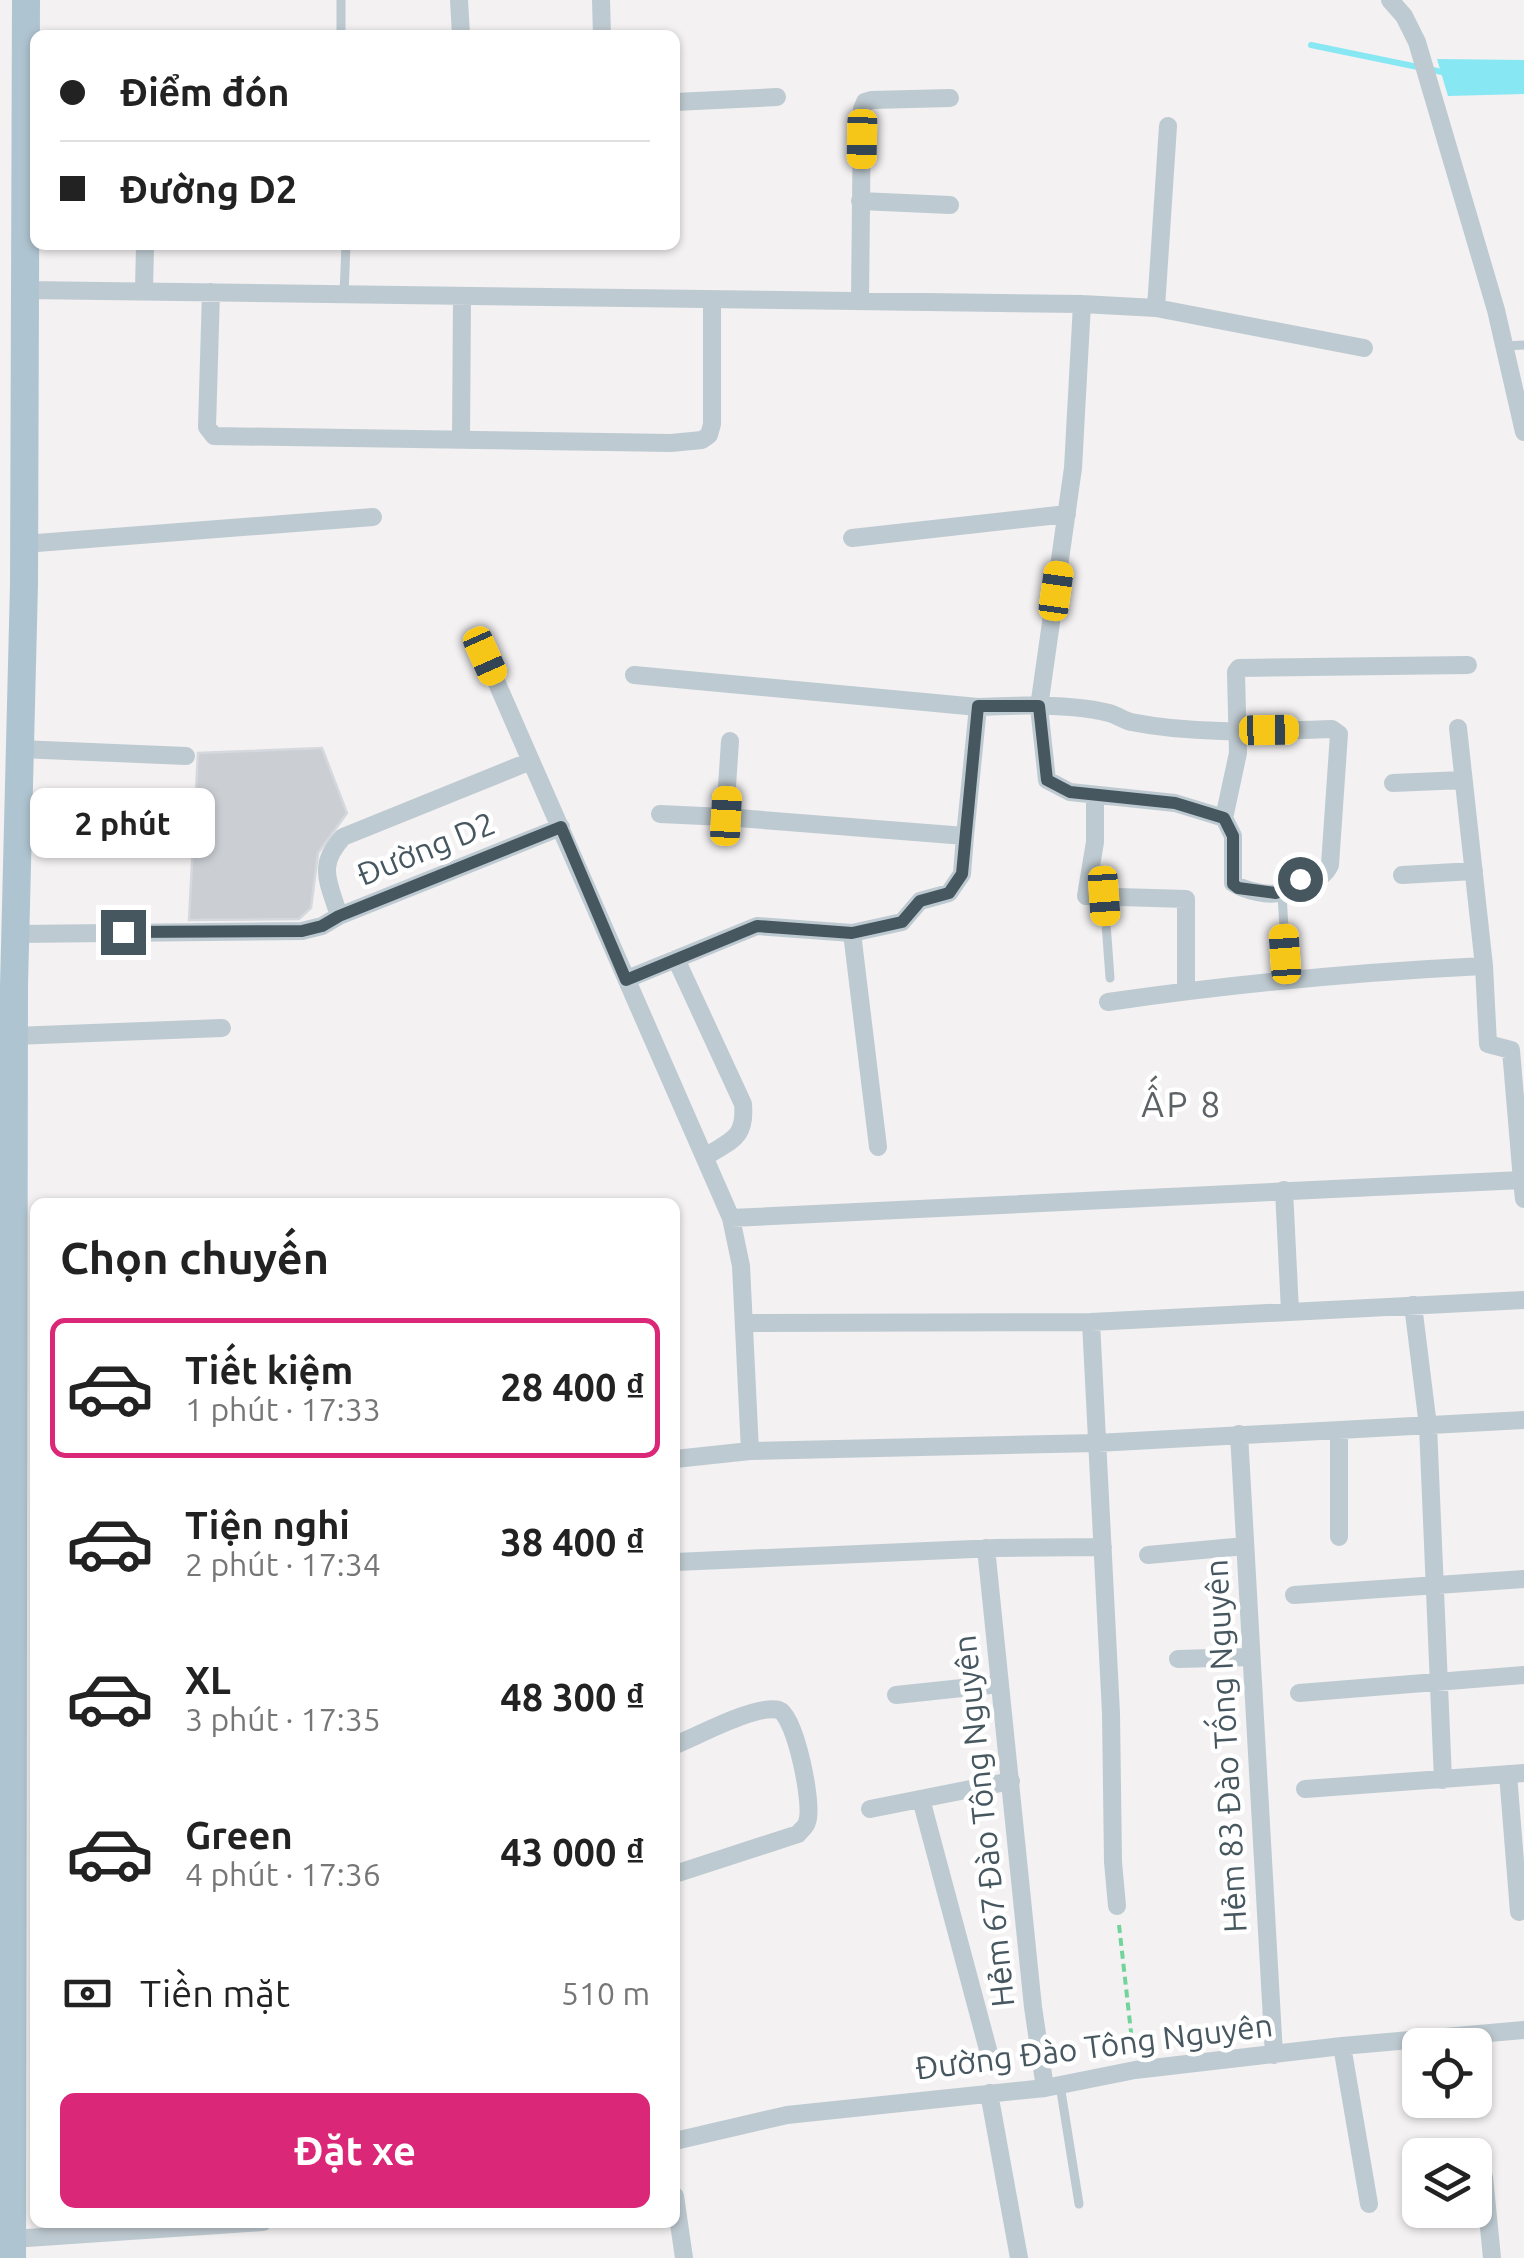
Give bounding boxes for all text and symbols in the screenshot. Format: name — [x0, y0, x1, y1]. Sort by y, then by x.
text: Điểm đón — [120, 71, 290, 113]
car — [846, 109, 878, 169]
text: Đường D2 — [120, 168, 297, 210]
car — [1037, 559, 1075, 623]
car — [459, 622, 511, 690]
car — [1239, 714, 1299, 746]
car — [709, 785, 743, 847]
callout: 2 phút — [31, 787, 216, 857]
street label: Đường D2 — [351, 804, 500, 892]
text: 2 phút — [74, 805, 171, 841]
route start — [1278, 857, 1323, 902]
car — [1087, 865, 1121, 927]
route end — [101, 910, 146, 955]
car — [1268, 923, 1302, 985]
district label: ẤP 8 — [1141, 1075, 1223, 1124]
text: Chọn chuyến — [60, 1232, 329, 1283]
icon: car — [65, 1343, 155, 1433]
text: Tiết kiệm — [185, 1349, 353, 1391]
text: 28 400 ₫ — [500, 1366, 645, 1408]
text: 1 phút · 17:33 — [185, 1391, 381, 1427]
icon: car — [65, 1498, 155, 1588]
text: Tiện nghi — [185, 1504, 350, 1546]
text: 38 400 ₫ — [500, 1521, 645, 1563]
text: 2 phút · 17:34 — [185, 1546, 381, 1582]
street label: Hẻm 83 Đào Tống Nguyên — [1194, 1558, 1253, 1934]
street label: Hẻm 67 Đào Tông Nguyên — [946, 1633, 1020, 2009]
icon: car — [65, 1653, 155, 1743]
text: XL — [185, 1659, 231, 1701]
text: 48 300 ₫ — [500, 1676, 645, 1718]
text: 3 phút · 17:35 — [185, 1701, 381, 1737]
icon: car — [65, 1808, 155, 1898]
text: Green — [185, 1814, 293, 1856]
text: 43 000 ₫ — [500, 1831, 645, 1873]
text: 4 phút · 17:36 — [185, 1856, 381, 1892]
icon: cash — [60, 1966, 115, 2021]
text: Tiền mặt — [140, 1972, 290, 2014]
text: 510 m — [561, 1975, 650, 2011]
street label: Đường Đào Tông Nguyên — [913, 2006, 1275, 2086]
map controls — [1402, 2028, 1492, 2228]
button: locate — [1402, 2028, 1492, 2118]
button: Đặt xe — [60, 2093, 650, 2208]
button: layers — [1402, 2138, 1492, 2228]

